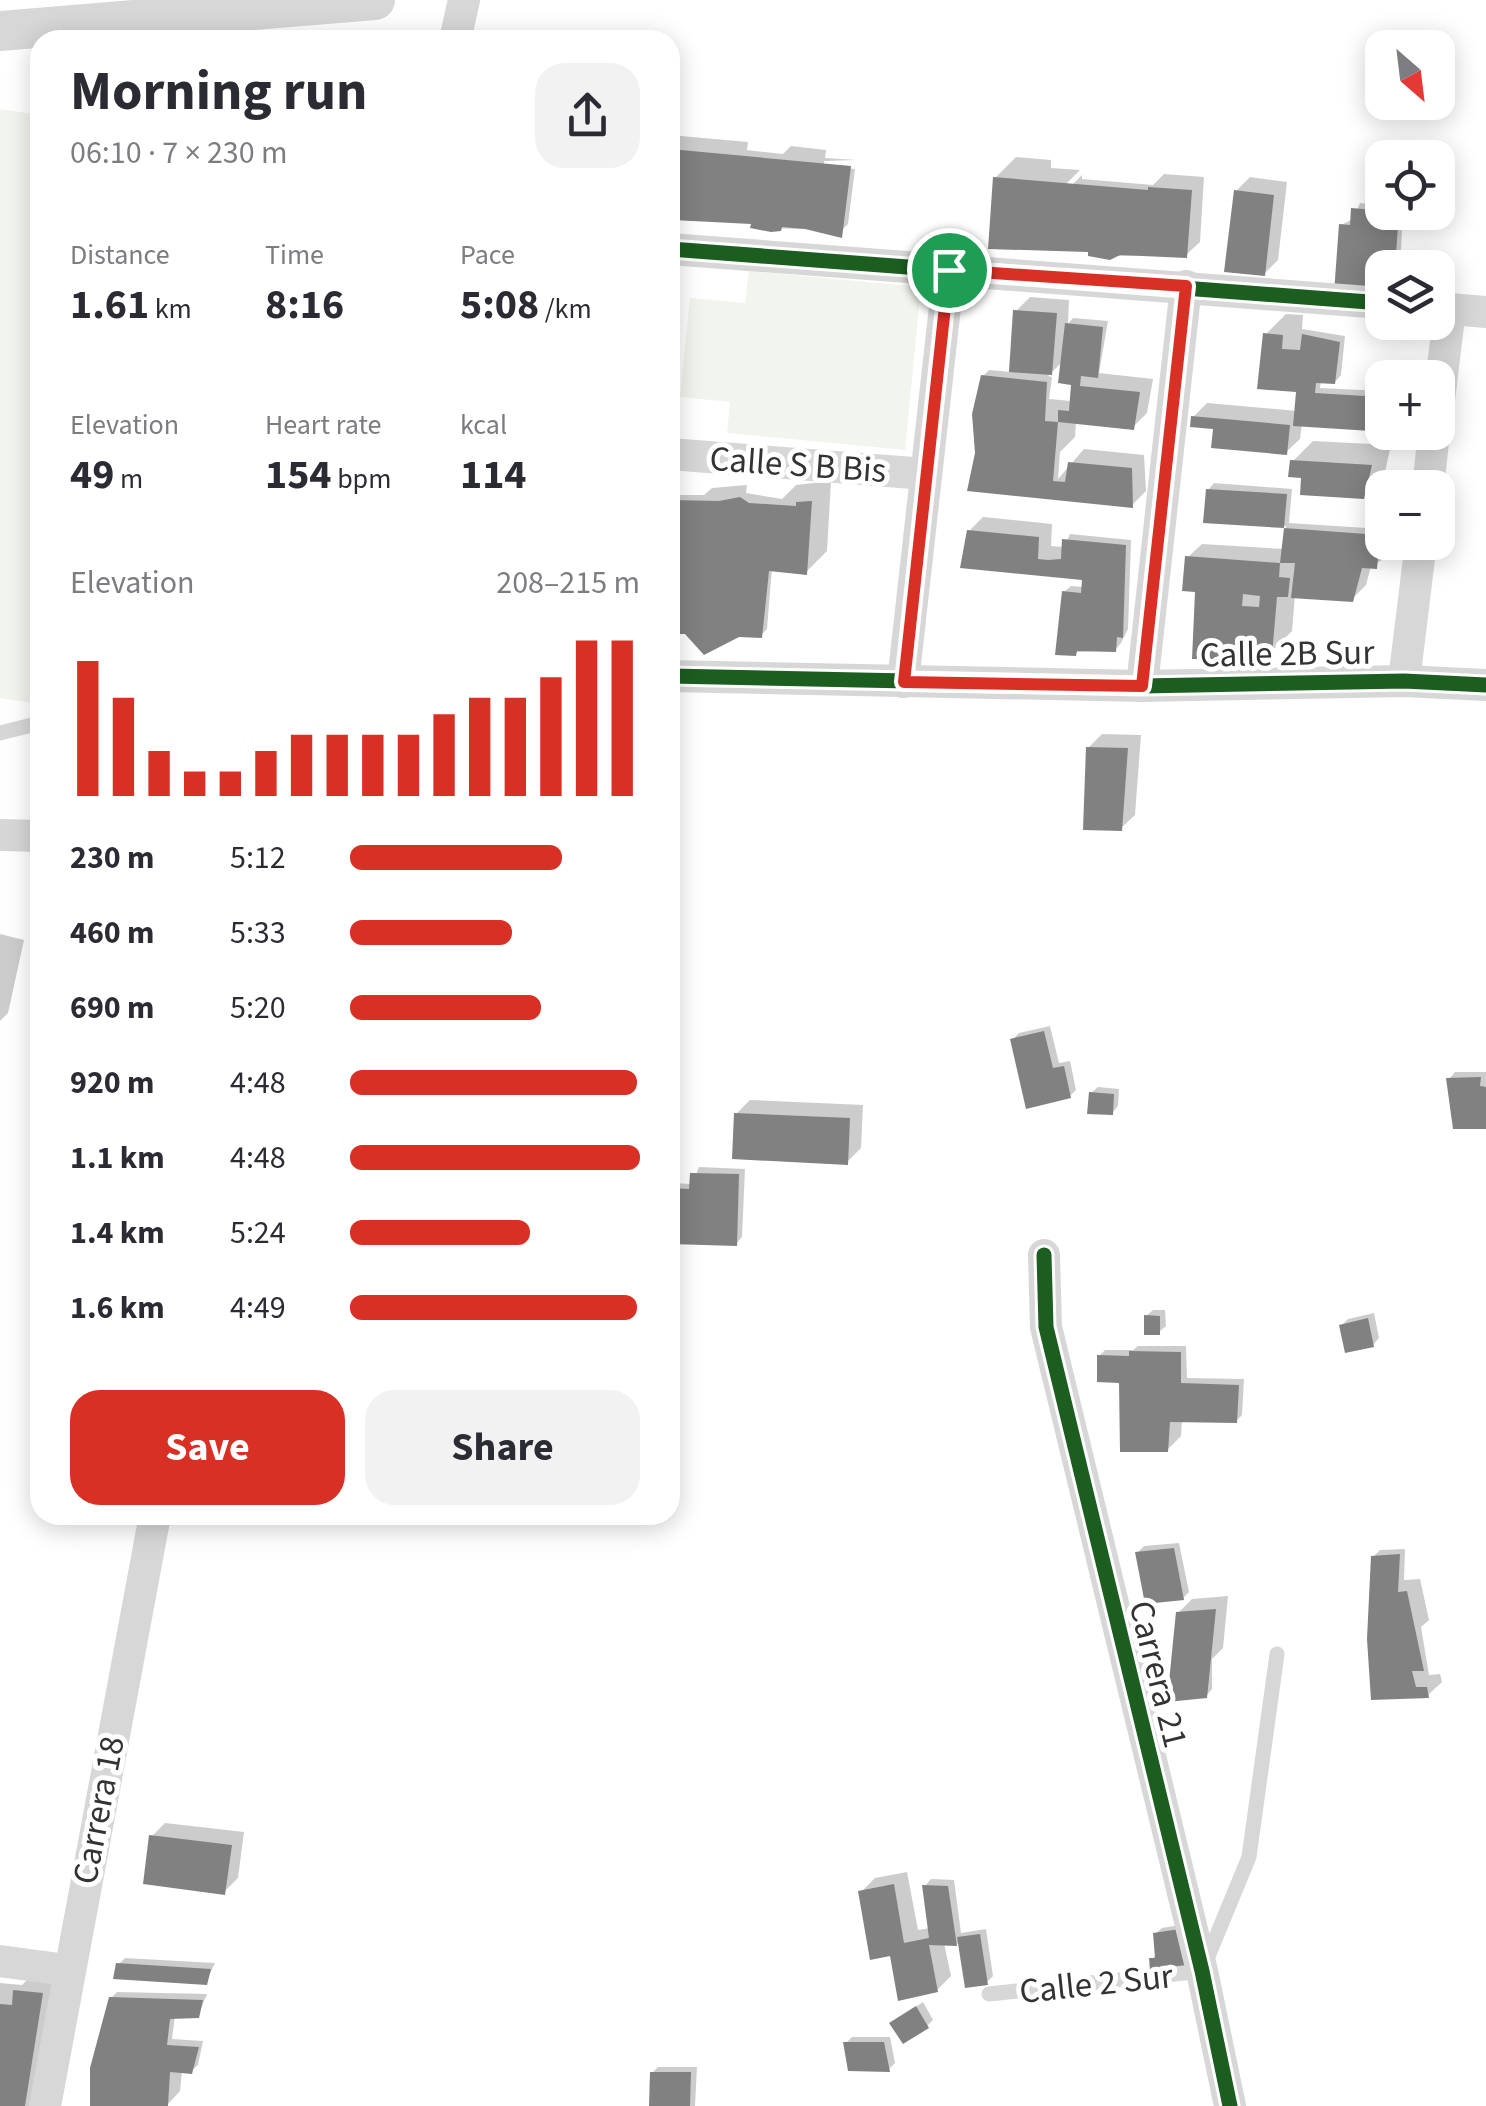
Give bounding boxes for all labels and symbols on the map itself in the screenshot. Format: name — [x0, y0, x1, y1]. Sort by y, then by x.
north arrow — [1365, 30, 1455, 120]
pin — [907, 228, 992, 313]
street label: Calle S B Bis — [708, 434, 888, 496]
street label: Calle 2B Sur — [1199, 627, 1376, 681]
street label: Carrera 21 — [1116, 1596, 1200, 1753]
street label: Carrera 18 — [60, 1732, 138, 1888]
street label: Calle 2 Sur — [1017, 1951, 1176, 2017]

